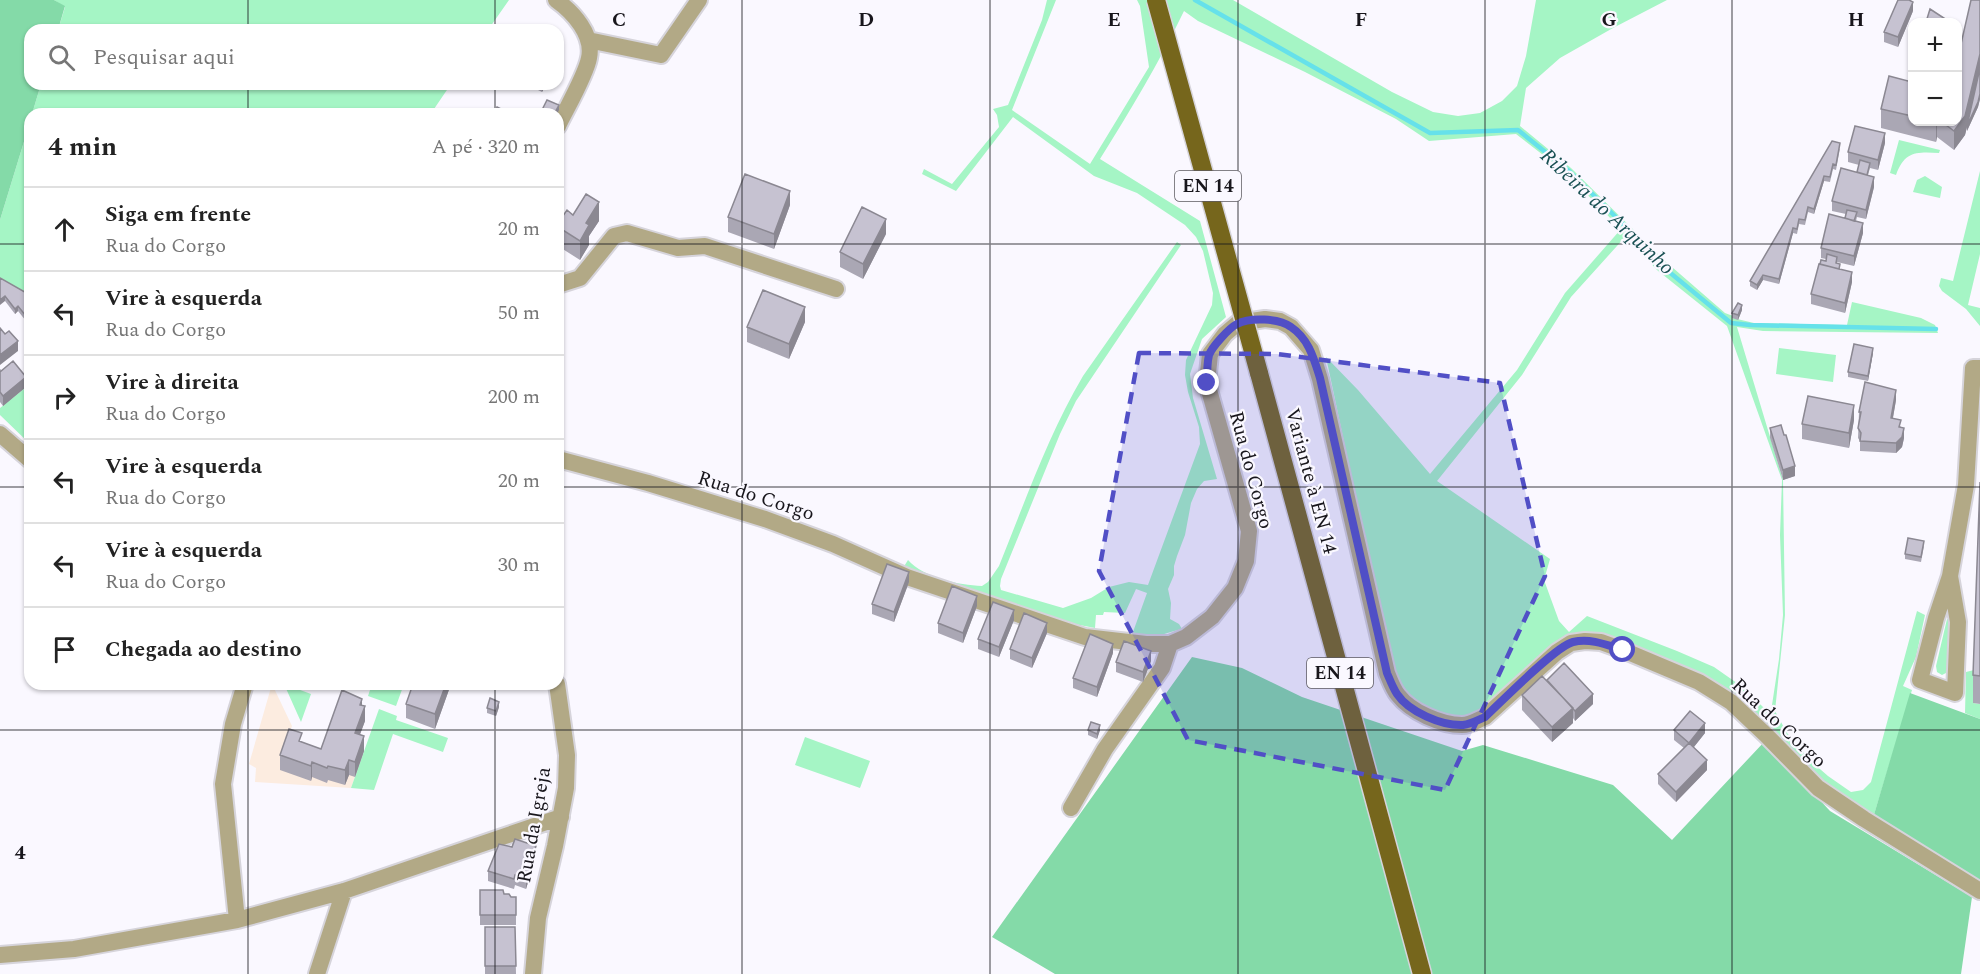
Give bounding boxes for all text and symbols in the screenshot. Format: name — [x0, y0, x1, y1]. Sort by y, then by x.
text: C — [612, 5, 626, 35]
text: D — [858, 5, 874, 35]
text: E — [1107, 5, 1121, 35]
text: F — [1355, 5, 1367, 35]
text: G — [1601, 5, 1617, 35]
text: H — [1848, 5, 1864, 35]
map controls — [1908, 18, 1962, 126]
button: + — [1908, 18, 1962, 72]
search box — [24, 24, 564, 90]
icon: search — [45, 41, 78, 74]
text: Pesquisar aqui — [93, 41, 235, 74]
button: − — [1908, 72, 1962, 126]
text: 4 min — [48, 127, 117, 167]
text: A pé · 320 m — [432, 132, 540, 162]
water label: Ribeira do Arquinho — [1532, 141, 1682, 283]
road number: EN 14 — [1175, 171, 1241, 201]
text: Siga em frente — [105, 198, 251, 231]
icon: ahead — [48, 213, 81, 246]
text: 20 m — [498, 214, 540, 244]
text: Rua do Corgo — [105, 231, 226, 261]
text: Vire à esquerda — [105, 282, 262, 315]
icon: left — [48, 297, 81, 330]
text: 50 m — [498, 298, 540, 328]
text: Rua do Corgo — [105, 315, 226, 345]
text: Vire à direita — [105, 366, 239, 399]
route end — [1193, 369, 1219, 395]
icon: right — [48, 381, 81, 414]
text: 200 m — [488, 382, 540, 412]
text: Rua do Corgo — [105, 399, 226, 429]
street label: Variante à EN 14 — [1277, 405, 1345, 557]
street label: Rua do Corgo — [1221, 408, 1281, 532]
text: Vire à esquerda — [105, 450, 262, 483]
street label: Rua do Corgo — [694, 463, 818, 529]
icon: left — [48, 465, 81, 498]
text: 20 m — [498, 466, 540, 496]
text: Rua do Corgo — [105, 483, 226, 513]
text: Vire à esquerda — [105, 534, 262, 567]
icon: left — [48, 549, 81, 582]
text: 30 m — [498, 550, 540, 580]
text: Rua do Corgo — [105, 567, 226, 597]
icon: arrive — [48, 633, 81, 666]
text: Chegada ao destino — [105, 633, 302, 666]
route start — [1609, 636, 1635, 662]
road number: EN 14 — [1307, 658, 1373, 688]
street label: Rua do Corgo — [1725, 671, 1833, 775]
street label: Rua da Igreja — [509, 764, 559, 885]
text: 4 — [14, 838, 26, 868]

